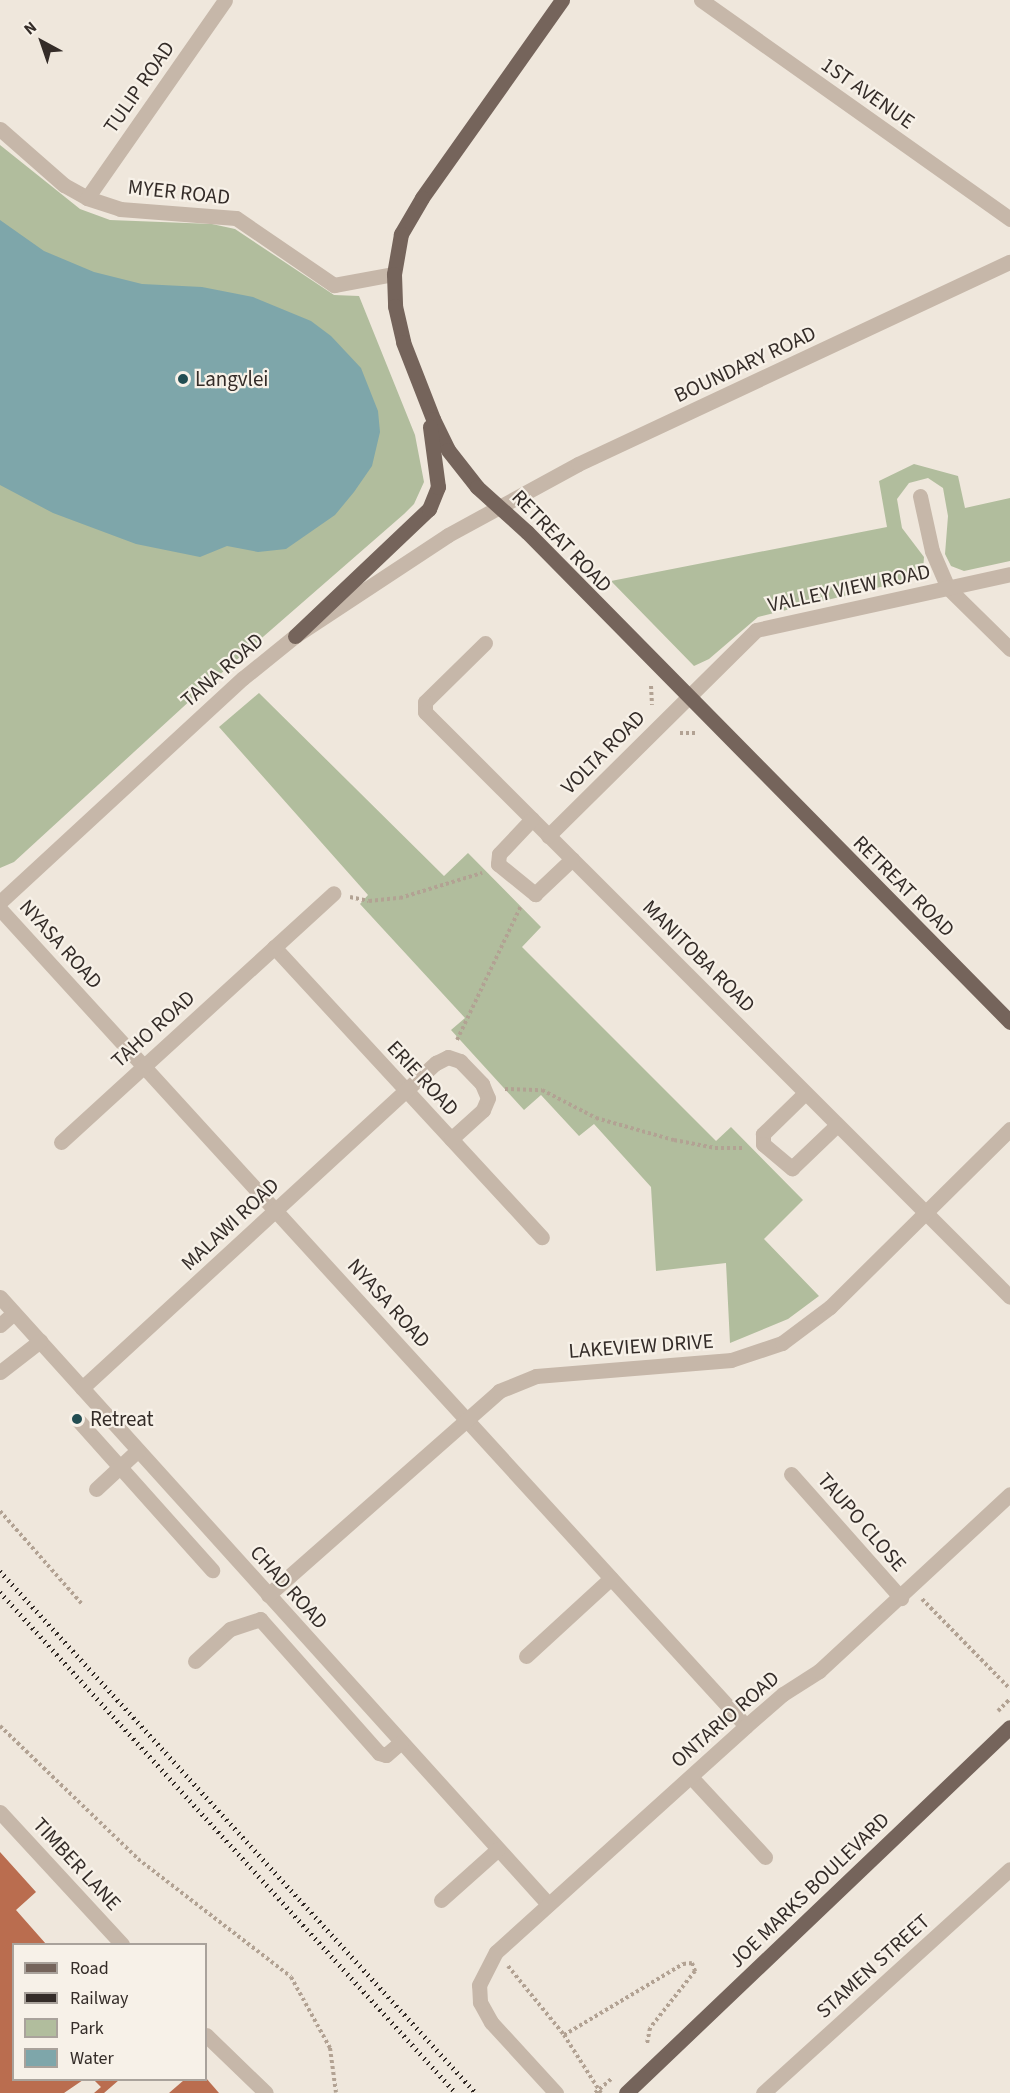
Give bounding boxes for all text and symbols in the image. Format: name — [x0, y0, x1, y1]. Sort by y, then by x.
north arrow — [12, 12, 72, 72]
text: N — [19, 16, 42, 40]
street label: TULIP ROAD — [98, 36, 180, 138]
street label: 1ST AVENUE — [817, 52, 919, 134]
street label: MYER ROAD — [127, 174, 231, 210]
street label: BOUNDARY ROAD — [670, 320, 820, 408]
place label: Langvlei — [195, 366, 269, 392]
marker: Langvlei — [176, 372, 190, 386]
street label: RETREAT ROAD — [507, 484, 617, 598]
street label: VALLEY VIEW ROAD — [765, 558, 933, 618]
street label: TANA ROAD — [176, 627, 268, 713]
street label: VOLTA ROAD — [556, 705, 650, 799]
street label: RETREAT ROAD — [848, 830, 960, 942]
street label: NYASA ROAD — [14, 894, 108, 994]
street label: MANITOBA ROAD — [638, 895, 760, 1017]
street label: TAHO ROAD — [106, 985, 200, 1073]
street label: ERIE ROAD — [382, 1035, 464, 1121]
street label: MALAWI ROAD — [176, 1172, 284, 1276]
street label: NYASA ROAD — [342, 1253, 436, 1353]
street label: LAKEVIEW DRIVE — [568, 1328, 714, 1364]
place label: Retreat — [90, 1406, 154, 1432]
marker: Retreat — [68, 1410, 86, 1428]
street label: TAUPO CLOSE — [812, 1467, 912, 1577]
street label: CHAD ROAD — [245, 1540, 333, 1634]
street label: ONTARIO ROAD — [666, 1665, 784, 1773]
street label: JOE MARKS BOULEVARD — [724, 1807, 894, 1973]
street label: TIMBER LANE — [28, 1812, 126, 1916]
street label: STAMEN STREET — [811, 1908, 935, 2024]
legend — [12, 1943, 207, 2081]
text: Road — [70, 1956, 109, 1981]
text: Railway — [70, 1986, 129, 2011]
text: Park — [70, 2016, 104, 2041]
text: Water — [70, 2046, 114, 2071]

